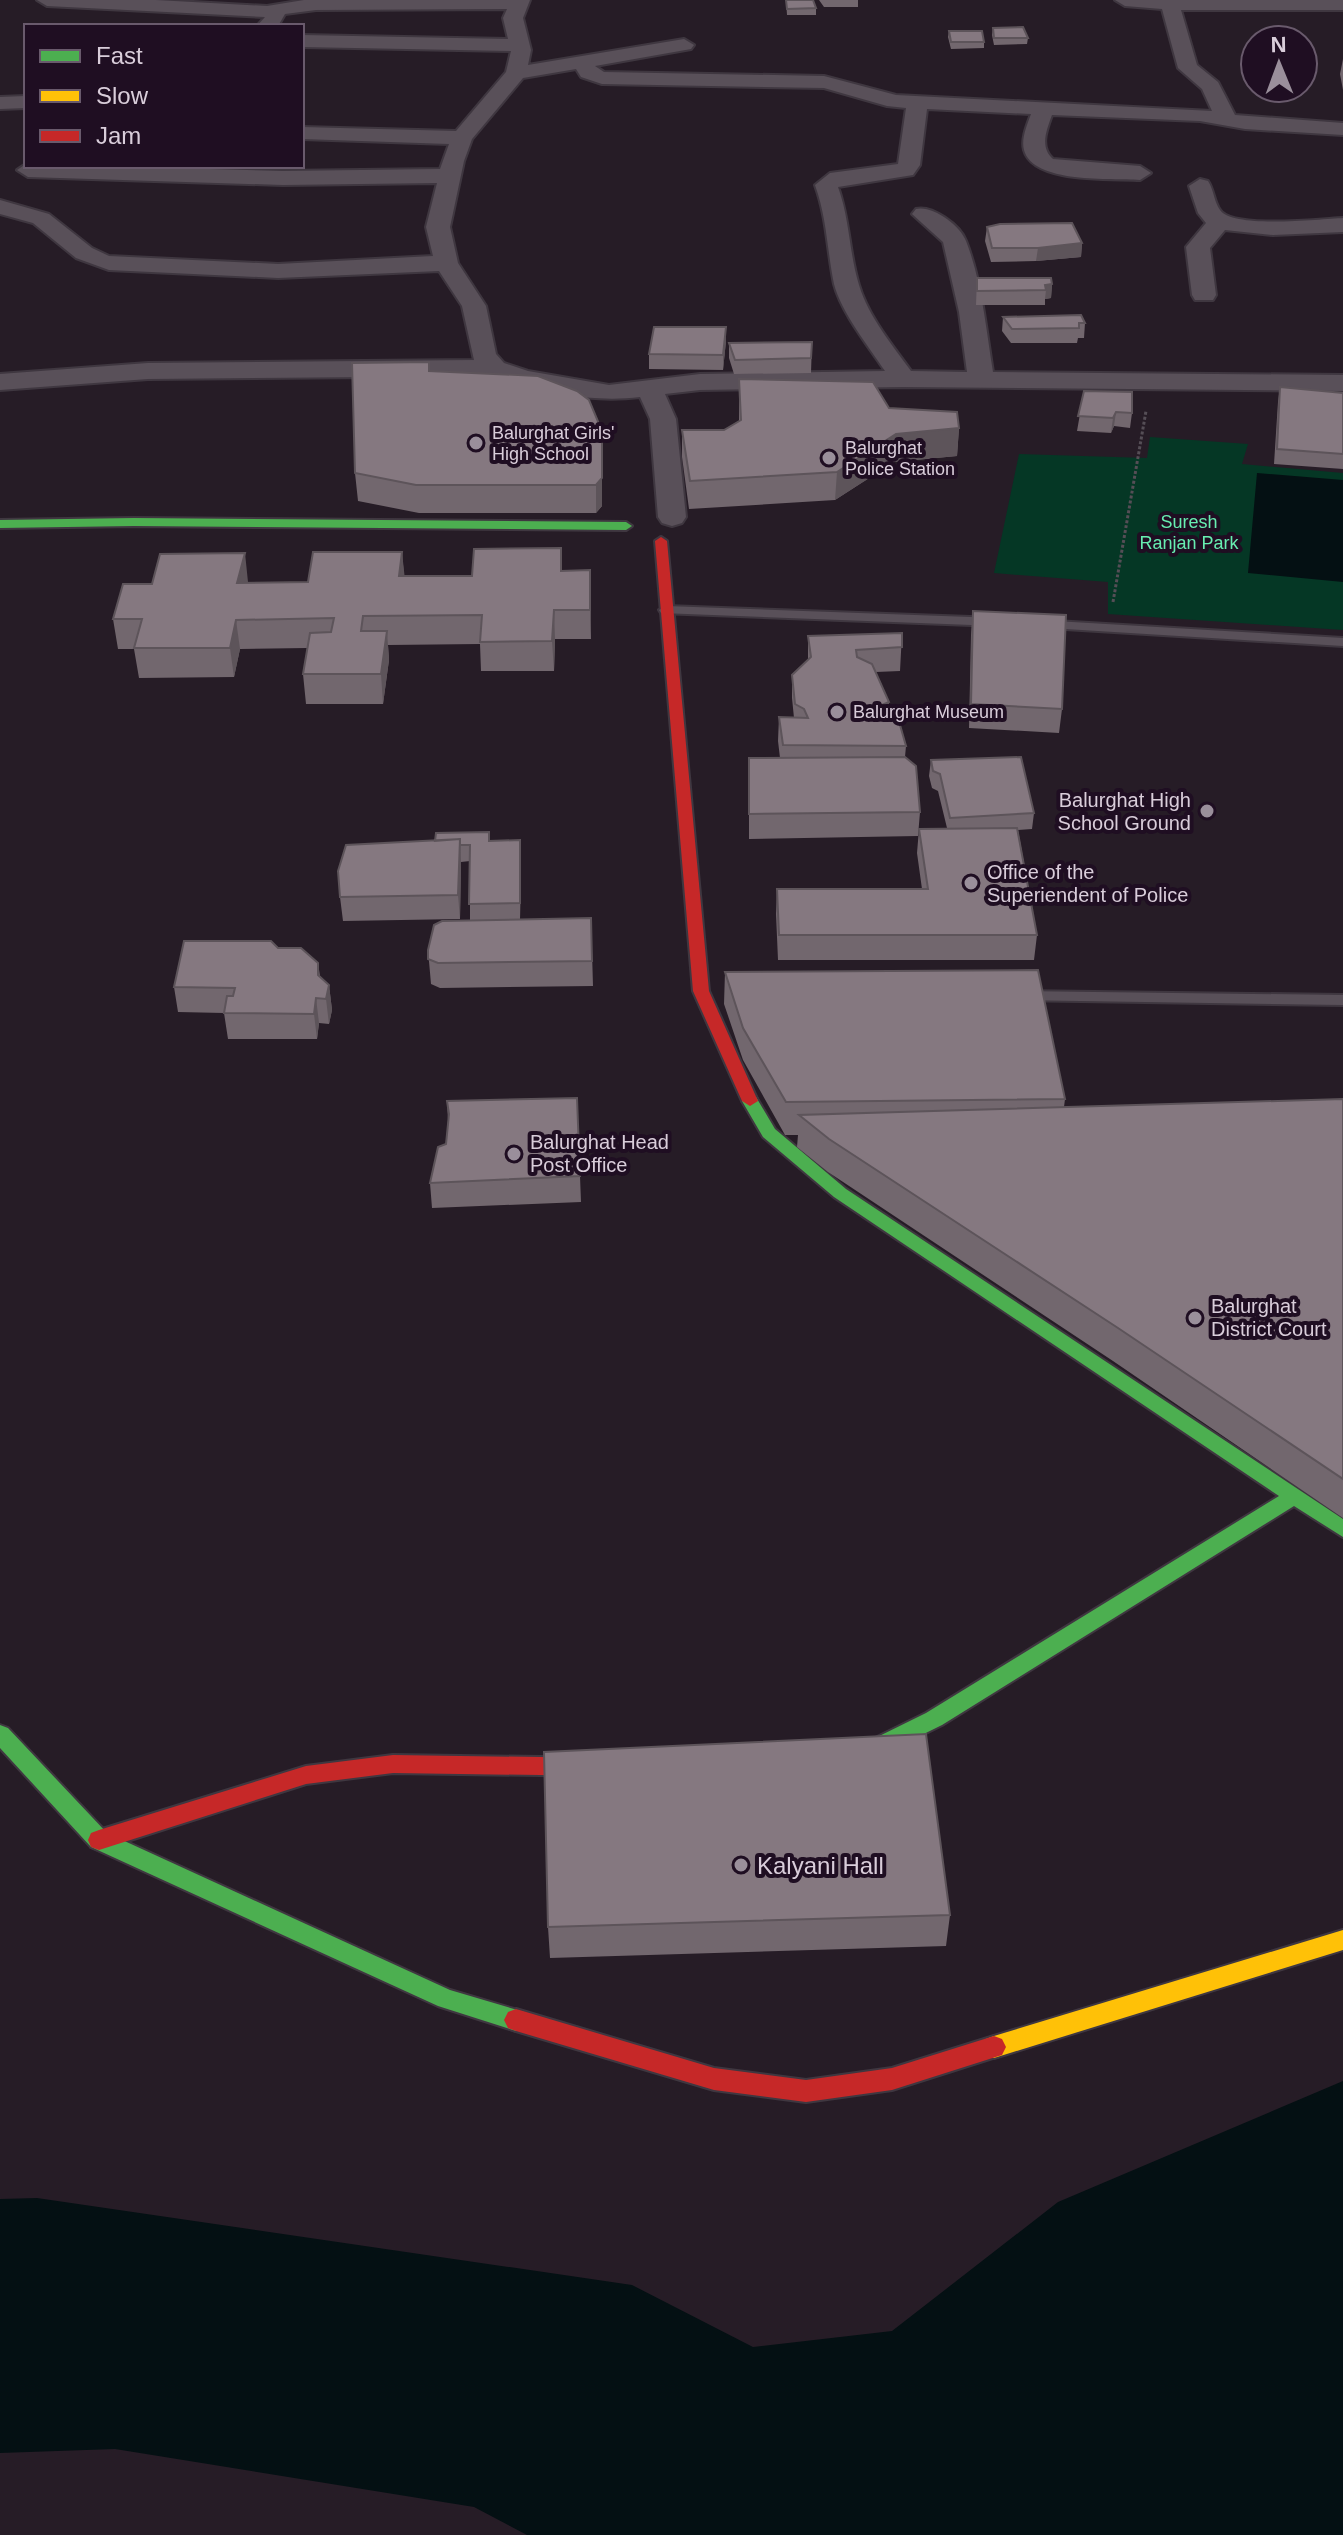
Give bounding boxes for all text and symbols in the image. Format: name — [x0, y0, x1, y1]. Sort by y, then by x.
legend — [24, 24, 304, 168]
north arrow — [1239, 24, 1319, 104]
text: N — [1270, 32, 1287, 57]
text: Fast — [96, 42, 143, 69]
text: Slow — [96, 82, 149, 109]
text: Jam — [96, 122, 141, 149]
place label: Balurghat Girls' High School — [492, 423, 614, 464]
marker: Balurghat Girls' High School — [467, 434, 485, 452]
place label: Balurghat Police Station — [845, 438, 955, 479]
marker: Balurghat Police Station — [820, 449, 838, 467]
park label: Suresh Ranjan Park — [1139, 512, 1240, 553]
place label: Balurghat Museum — [853, 702, 1004, 722]
marker: Balurghat Museum — [828, 703, 846, 721]
place label: Balurghat High School Ground — [1058, 789, 1191, 834]
marker: Balurghat High School Ground — [1198, 802, 1216, 820]
place label: Office of the Superiendent of Police — [987, 861, 1188, 906]
marker: Office of the Superiendent of Police — [962, 874, 980, 892]
place label: Balurghat Head Post Office — [530, 1131, 669, 1176]
marker: Balurghat Head Post Office — [505, 1145, 523, 1163]
place label: Balurghat District Court — [1211, 1295, 1327, 1340]
marker: Balurghat District Court — [1186, 1309, 1204, 1327]
place label: Kalyani Hall — [757, 1852, 884, 1879]
marker: Kalyani Hall — [732, 1856, 750, 1874]

